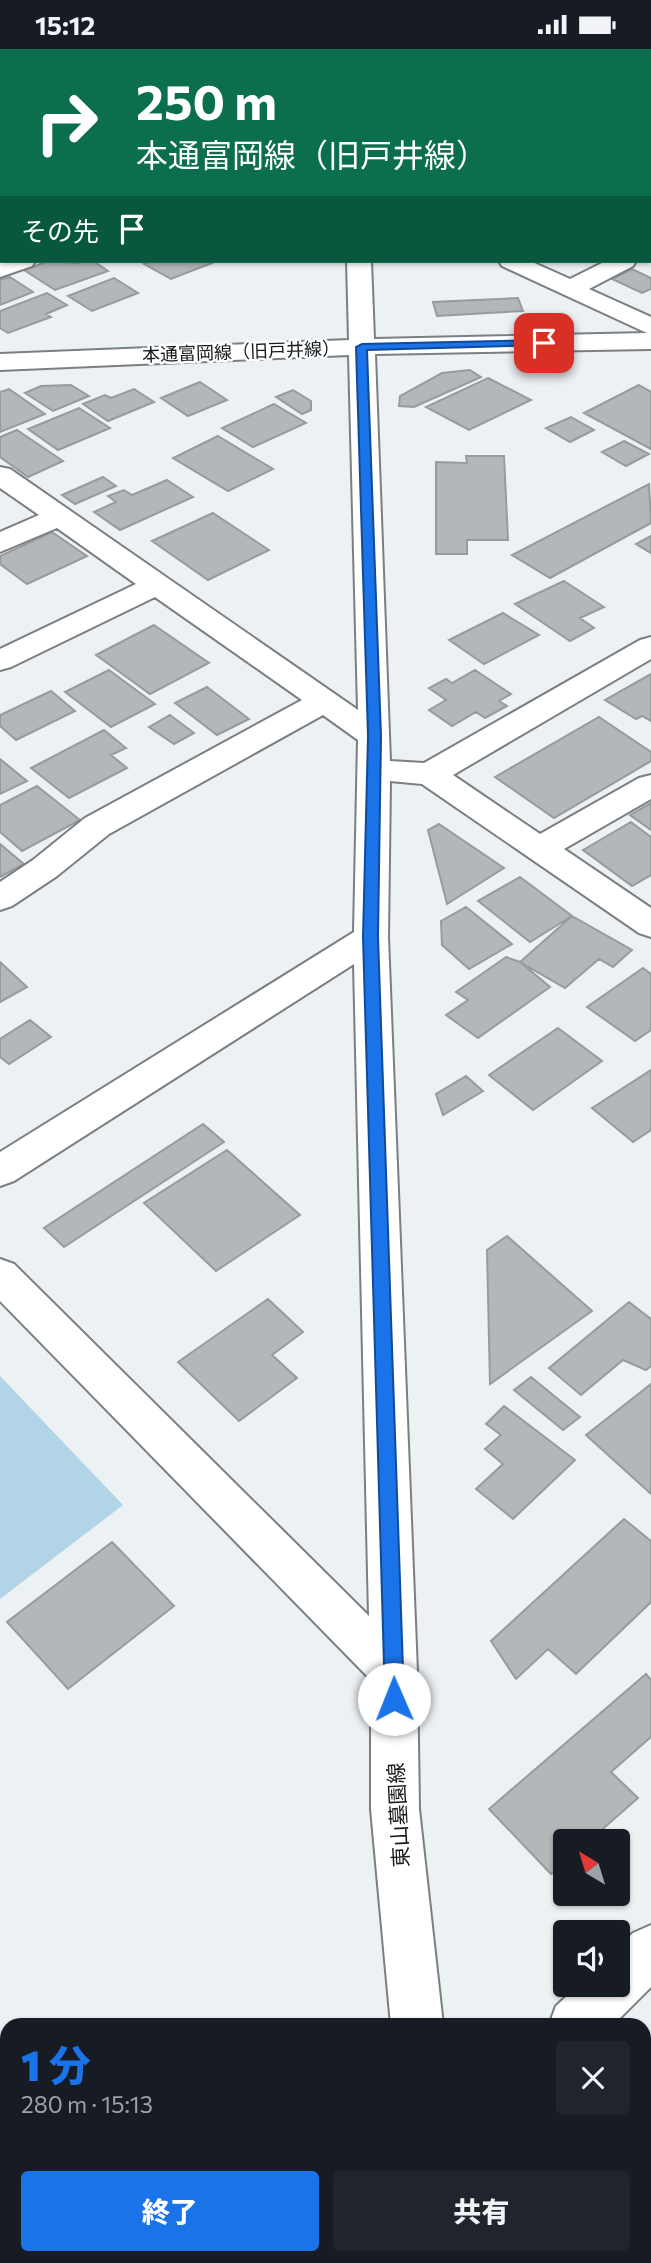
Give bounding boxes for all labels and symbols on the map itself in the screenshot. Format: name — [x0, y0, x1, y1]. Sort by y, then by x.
pin — [514, 313, 574, 373]
street label: 本通富岡線（旧戸井線） — [142, 337, 340, 365]
position arrow — [357, 1662, 431, 1736]
street label: 東山墓園線 — [382, 1762, 413, 1868]
north arrow — [553, 1829, 630, 1906]

